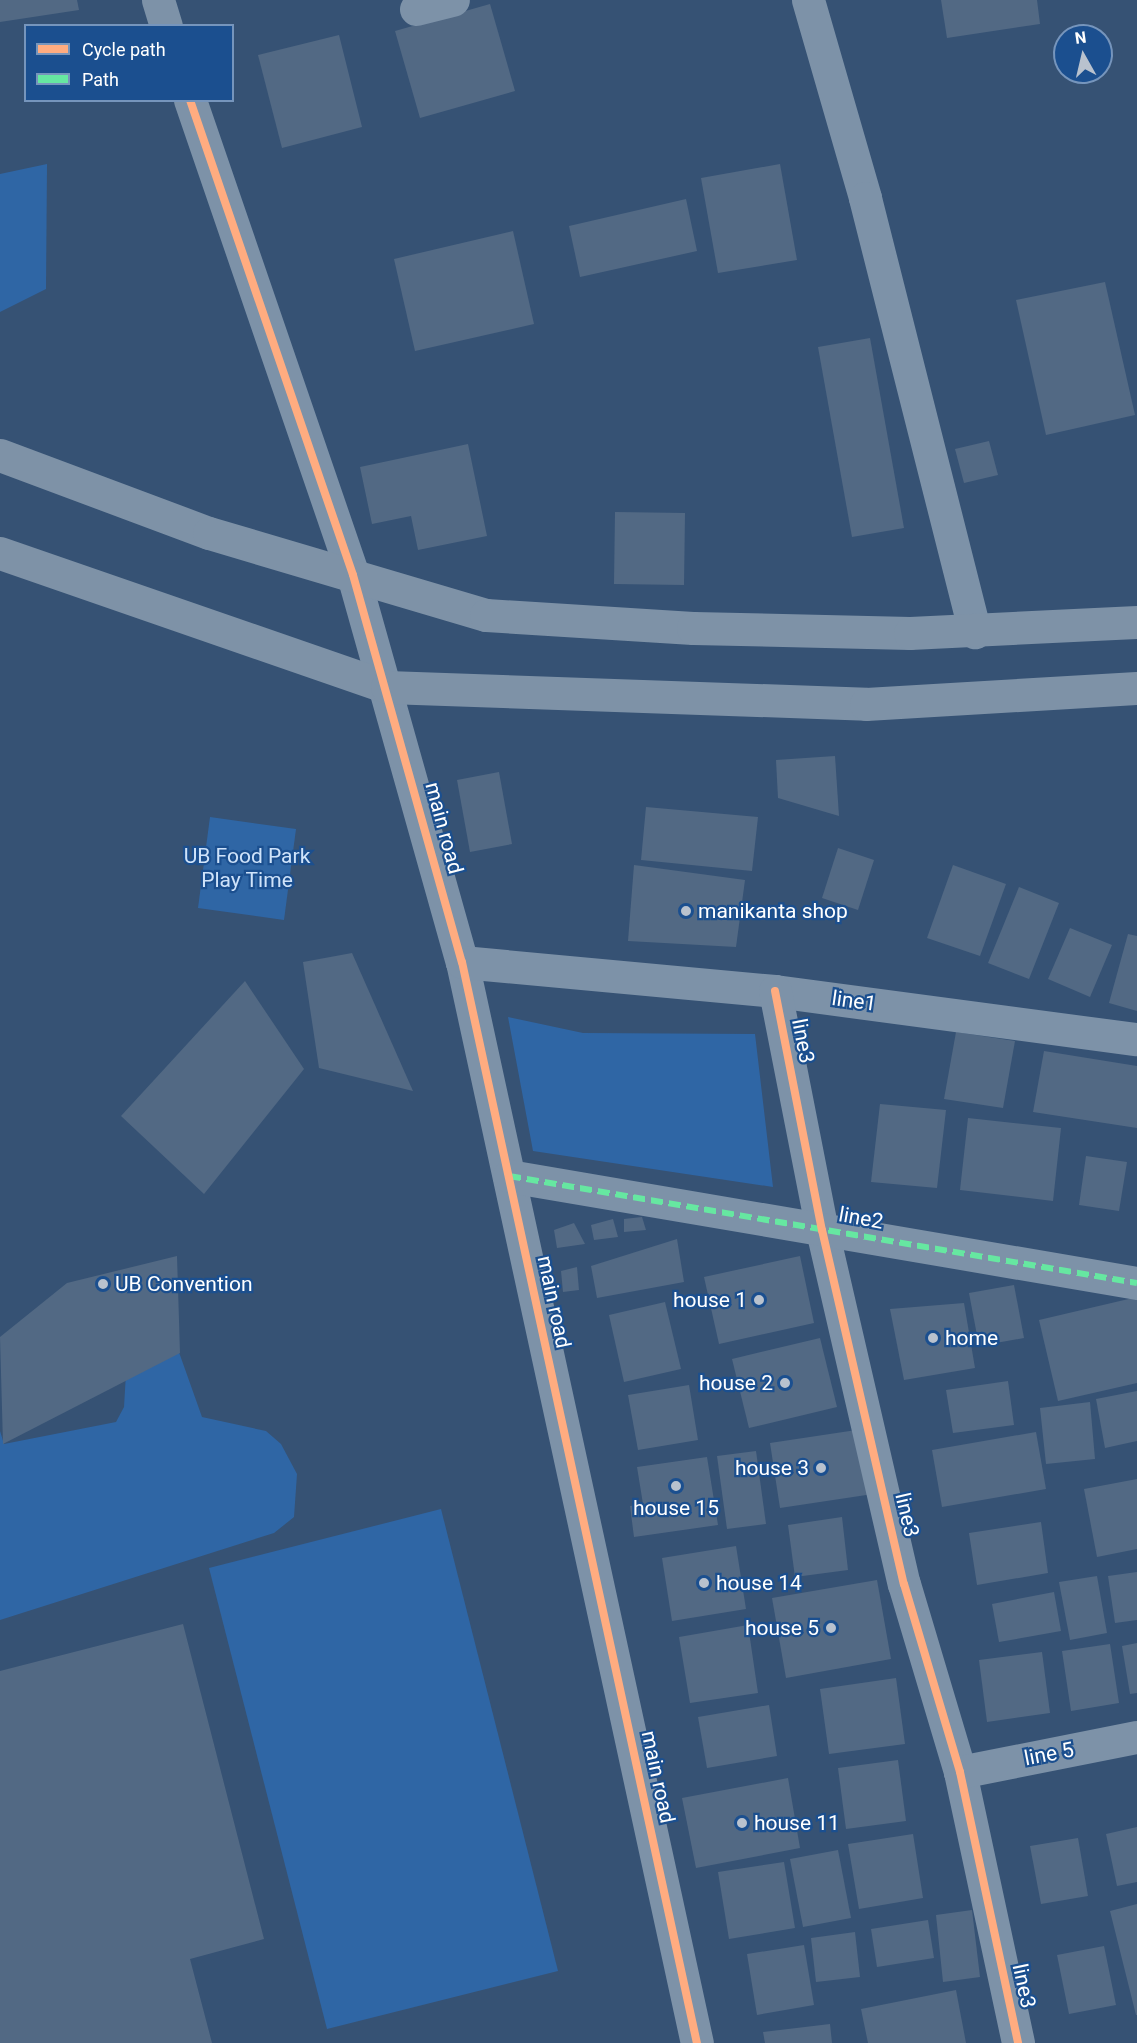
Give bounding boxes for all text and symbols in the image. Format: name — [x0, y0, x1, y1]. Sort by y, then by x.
legend — [24, 24, 234, 102]
north arrow — [1053, 24, 1113, 84]
text: N — [1074, 27, 1088, 48]
text: Cycle path — [82, 39, 166, 60]
text: Path — [82, 69, 119, 90]
street label: main road — [420, 779, 468, 877]
park label: UB Food Park Play Time — [184, 843, 310, 893]
place label: manikanta shop — [698, 898, 848, 924]
marker: manikanta shop — [679, 904, 693, 918]
street label: line1 — [830, 985, 878, 1017]
street label: line3 — [786, 1017, 820, 1065]
street label: line2 — [837, 1202, 885, 1234]
street label: main road — [532, 1253, 576, 1351]
place label: UB Convention — [115, 1271, 252, 1297]
marker: UB Convention — [96, 1277, 110, 1291]
place label: house 1 — [673, 1287, 747, 1313]
marker: house 1 — [752, 1293, 766, 1307]
place label: home — [945, 1325, 998, 1351]
marker: home — [926, 1331, 940, 1345]
place label: house 2 — [699, 1370, 773, 1396]
marker: house 2 — [778, 1376, 792, 1390]
place label: house 3 — [735, 1455, 809, 1481]
marker: house 3 — [814, 1461, 828, 1475]
marker: house 15 — [669, 1479, 683, 1493]
street label: line3 — [890, 1490, 924, 1540]
place label: house 15 — [633, 1495, 719, 1521]
place label: house 14 — [716, 1570, 802, 1596]
marker: house 14 — [697, 1576, 711, 1590]
place label: house 5 — [745, 1615, 819, 1641]
marker: house 5 — [824, 1621, 838, 1635]
street label: main road — [636, 1728, 680, 1826]
street label: line 5 — [1022, 1737, 1076, 1771]
place label: house 11 — [754, 1810, 840, 1836]
marker: house 11 — [735, 1816, 749, 1830]
street label: line3 — [1007, 1961, 1041, 2011]

